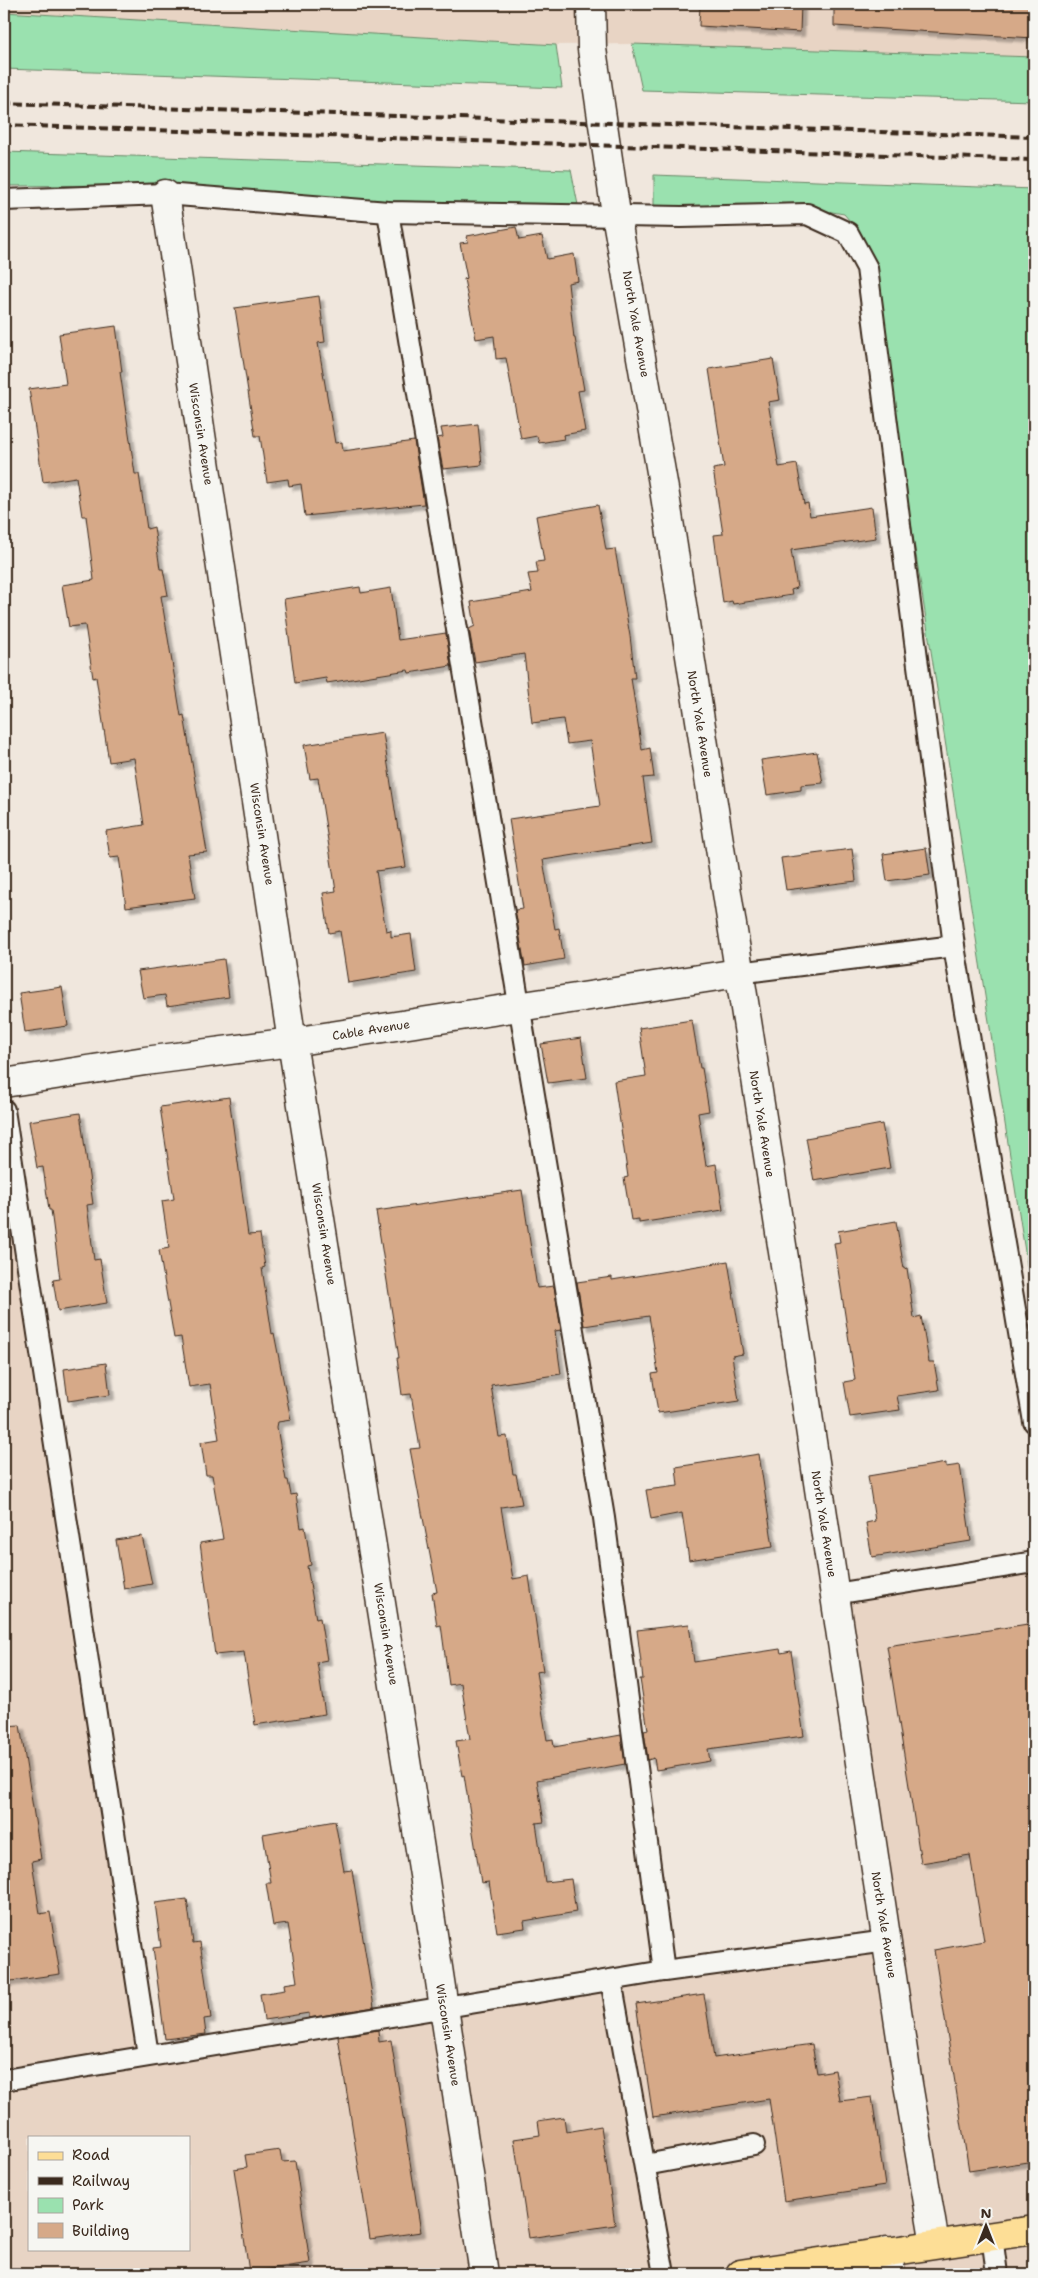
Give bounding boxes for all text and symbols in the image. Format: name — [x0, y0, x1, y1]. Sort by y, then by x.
street label: North Yale Avenue — [619, 269, 653, 379]
street label: Wisconsin Avenue — [185, 382, 217, 486]
street label: North Yale Avenue — [684, 669, 716, 779]
street label: Wisconsin Avenue — [246, 782, 278, 886]
street label: Cable Avenue — [331, 1016, 411, 1044]
street label: North Yale Avenue — [746, 1069, 778, 1179]
street label: Wisconsin Avenue — [308, 1182, 340, 1286]
street label: North Yale Avenue — [808, 1469, 840, 1579]
street label: Wisconsin Avenue — [370, 1582, 402, 1686]
street label: North Yale Avenue — [868, 1870, 900, 1980]
street label: Wisconsin Avenue — [432, 1983, 464, 2087]
legend — [28, 2136, 190, 2250]
text: Road — [72, 2145, 110, 2165]
text: Railway — [72, 2171, 130, 2191]
text: Park — [72, 2195, 104, 2215]
north arrow — [960, 2200, 1010, 2250]
text: N — [980, 2204, 992, 2222]
text: Building — [72, 2221, 129, 2241]

